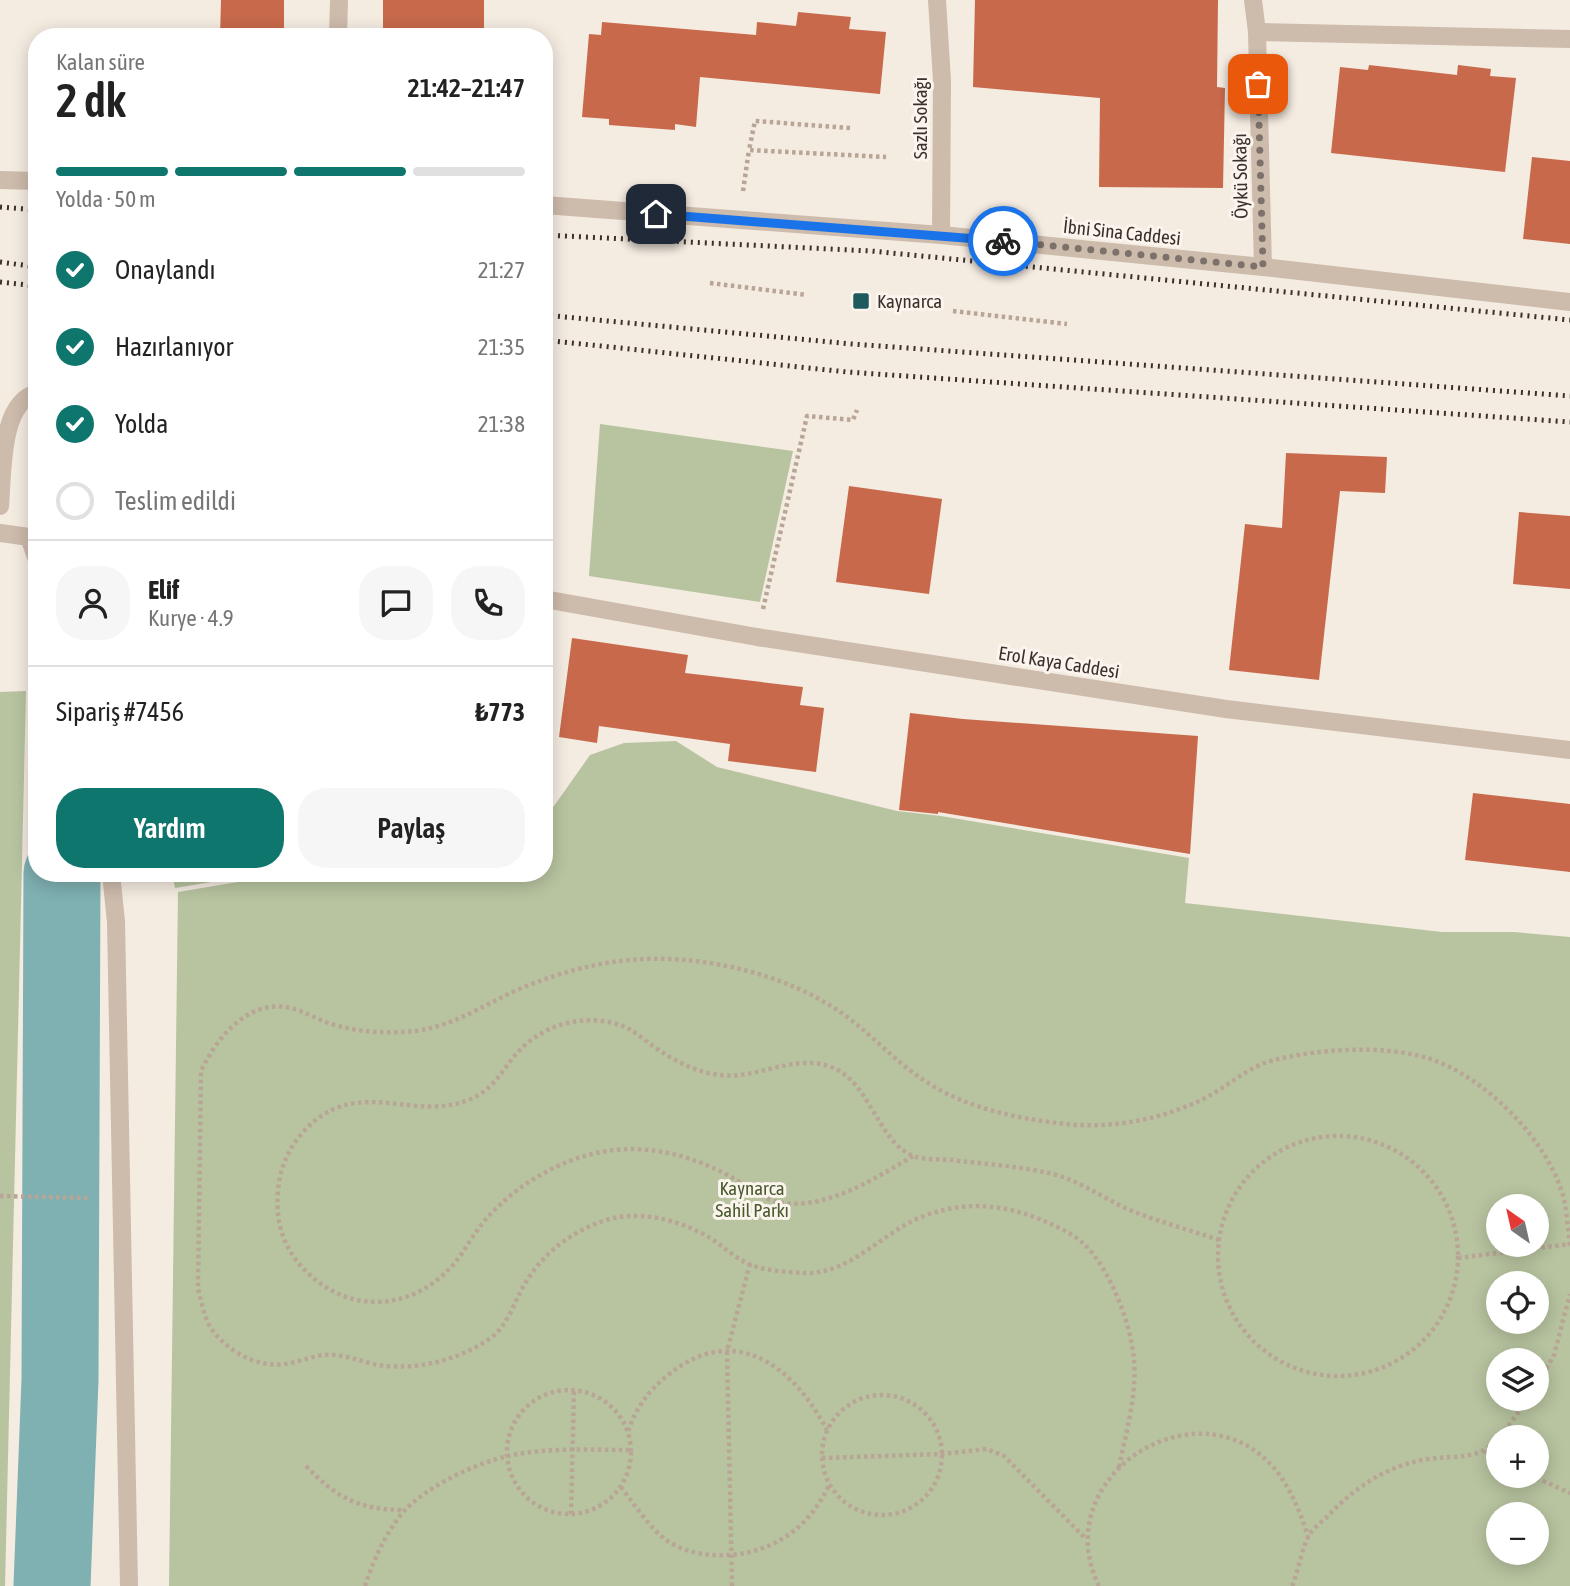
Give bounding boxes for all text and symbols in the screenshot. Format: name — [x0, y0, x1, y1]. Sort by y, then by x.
text: Kalan süre — [56, 49, 145, 75]
pin — [1228, 54, 1288, 114]
icon: bag — [1239, 65, 1277, 103]
text: 21:42–21:47 — [408, 73, 525, 103]
text: 2 dk — [56, 74, 126, 127]
street label: Sazlı Sokağı — [909, 77, 931, 159]
street label: Öykü Sokağı — [1228, 133, 1252, 219]
pin — [626, 184, 686, 244]
text: Yolda · 50 m — [56, 186, 156, 212]
icon: home — [637, 195, 675, 233]
courier — [968, 206, 1038, 276]
street label: İbni Sina Caddesi — [1062, 215, 1182, 249]
icon: bike — [984, 222, 1022, 260]
icon: check — [56, 251, 94, 289]
text: Onaylandı — [115, 255, 216, 285]
text: 21:27 — [478, 257, 525, 283]
place label: Kaynarca — [877, 290, 942, 312]
marker: Kaynarca — [851, 291, 871, 311]
icon: check — [56, 328, 94, 366]
text: Hazırlanıyor — [115, 332, 233, 362]
text: 21:35 — [478, 334, 525, 360]
icon: check — [56, 405, 94, 443]
text: Yolda — [115, 409, 168, 439]
text: 21:38 — [478, 411, 525, 437]
text: Teslim edildi — [115, 486, 236, 516]
button: person — [56, 566, 130, 640]
button: chat — [359, 566, 433, 640]
button: phone — [451, 566, 525, 640]
text: Elif — [148, 575, 179, 605]
text: Kurye · 4.9 — [148, 605, 234, 631]
street label: Erol Kaya Caddesi — [997, 642, 1121, 682]
text: Sipariş #7456 — [56, 697, 184, 727]
text: ₺773 — [475, 697, 525, 727]
button: Yardım — [56, 788, 284, 868]
button: Paylaş — [298, 788, 525, 868]
park label: Kaynarca Sahil Parkı — [715, 1177, 789, 1221]
north arrow — [1486, 1194, 1549, 1256]
map controls — [1486, 1194, 1549, 1565]
button: locate — [1486, 1271, 1549, 1334]
button: layers — [1486, 1348, 1549, 1411]
button: + — [1486, 1425, 1549, 1488]
button: − — [1486, 1502, 1549, 1565]

